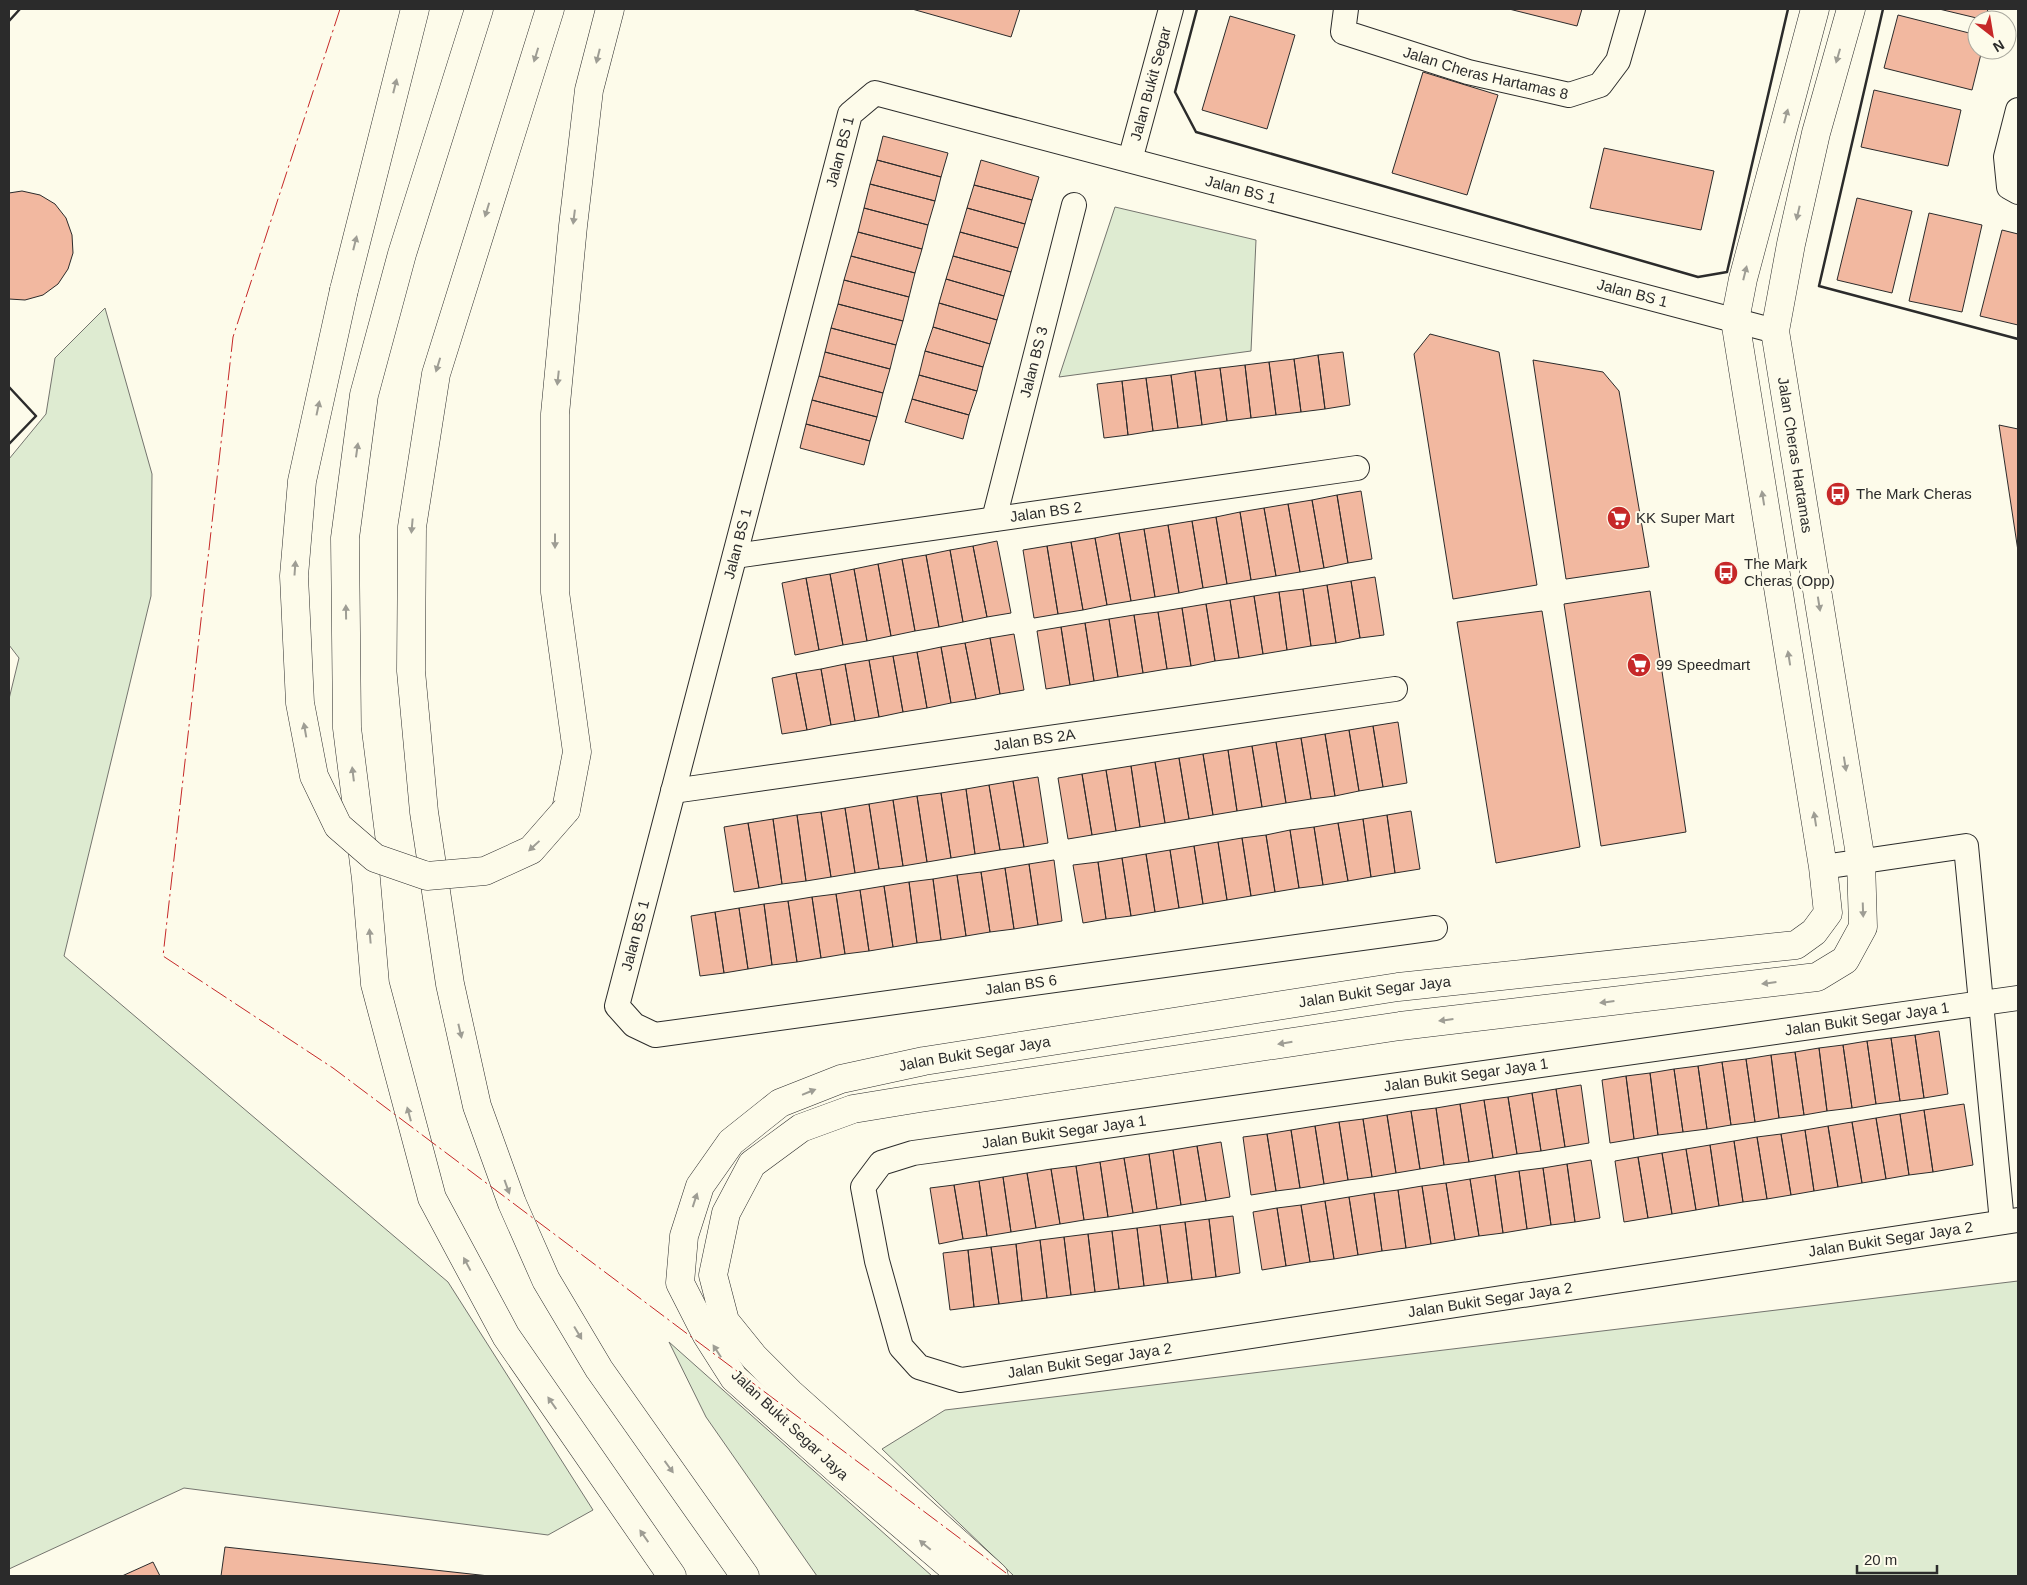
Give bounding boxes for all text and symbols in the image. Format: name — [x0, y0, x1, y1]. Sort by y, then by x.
north arrow — [1967, 10, 2017, 60]
street label: Jalan Bukit Segar — [1127, 25, 1174, 143]
text: N — [1990, 37, 2007, 56]
street label: Jalan Cheras Hartamas 8 — [1401, 43, 1570, 103]
one-way arrow — [531, 48, 539, 63]
one-way arrow — [1833, 48, 1841, 63]
one-way arrow — [594, 49, 602, 64]
one-way arrow — [391, 78, 399, 93]
one-way arrow — [1783, 108, 1791, 123]
street label: Jalan BS 1 — [822, 114, 857, 189]
street label: Jalan BS 1 — [1204, 172, 1278, 207]
one-way arrow — [483, 203, 490, 218]
one-way arrow — [1794, 205, 1802, 221]
one-way arrow — [570, 209, 578, 225]
one-way arrow — [352, 236, 360, 251]
one-way arrow — [1741, 265, 1749, 280]
street label: Jalan BS 1 — [1595, 275, 1670, 310]
street label: Jalan BS 3 — [1016, 325, 1051, 399]
one-way arrow — [434, 358, 442, 373]
one-way arrow — [554, 371, 562, 387]
street label: Jalan Cheras Hartamas — [1775, 376, 1816, 534]
one-way arrow — [314, 400, 322, 415]
one-way arrow — [353, 442, 361, 458]
bus stop icon: The Mark Cheras — [1825, 481, 1851, 507]
place label: The Mark Cheras — [1856, 485, 1972, 502]
one-way arrow — [1759, 489, 1767, 505]
street label: Jalan BS 2 — [1009, 498, 1083, 525]
supermarket icon: KK Super Mart — [1606, 505, 1632, 531]
street label: Jalan BS 1 — [720, 506, 755, 581]
place label: KK Super Mart — [1636, 509, 1735, 526]
one-way arrow — [408, 518, 416, 534]
one-way arrow — [551, 533, 559, 549]
place label: The Mark Cheras (Opp) — [1744, 555, 1835, 589]
one-way arrow — [291, 560, 299, 576]
bus stop icon: The Mark Cheras (Opp) — [1713, 560, 1739, 586]
one-way arrow — [1815, 596, 1823, 612]
one-way arrow — [342, 604, 350, 620]
one-way arrow — [1785, 650, 1793, 666]
supermarket icon: 99 Speedmart — [1626, 652, 1652, 678]
place label: 99 Speedmart — [1656, 656, 1751, 673]
one-way arrow — [301, 722, 309, 738]
street label: Jalan BS 2A — [992, 725, 1076, 754]
one-way arrow — [1841, 757, 1849, 773]
one-way arrow — [349, 766, 357, 782]
one-way arrow — [1811, 810, 1819, 826]
one-way arrow — [528, 840, 540, 852]
street label: Jalan BS 1 — [618, 898, 652, 973]
one-way arrow — [1859, 902, 1867, 918]
one-way arrow — [366, 927, 374, 943]
street label: Jalan BS 6 — [984, 971, 1058, 998]
street label: Jalan Bukit Segar Jaya — [1297, 972, 1452, 1010]
one-way arrow — [1760, 979, 1776, 987]
one-way arrow — [1599, 998, 1615, 1006]
street label: Jalan Bukit Segar Jaya 1 — [1784, 999, 1950, 1038]
one-way arrow — [1437, 1016, 1453, 1024]
one-way arrow — [456, 1024, 464, 1039]
street label: Jalan Bukit Segar Jaya — [897, 1032, 1052, 1074]
one-way arrow — [1276, 1039, 1292, 1047]
street label: Jalan Bukit Segar Jaya 1 — [1383, 1055, 1549, 1094]
one-way arrow — [802, 1087, 816, 1095]
one-way arrow — [405, 1106, 413, 1121]
street label: Jalan Bukit Segar Jaya 1 — [981, 1112, 1147, 1151]
one-way arrow — [503, 1180, 511, 1195]
one-way arrow — [692, 1193, 700, 1208]
street label: Jalan Bukit Segar Jaya 2 — [1807, 1218, 1974, 1260]
one-way arrow — [463, 1257, 471, 1271]
street label: Jalan Bukit Segar Jaya 2 — [1407, 1279, 1573, 1320]
one-way arrow — [573, 1326, 582, 1339]
street label: Jalan Bukit Segar Jaya 2 — [1006, 1339, 1173, 1381]
one-way arrow — [712, 1345, 722, 1358]
street label: Jalan Bukit Segar Jaya — [728, 1366, 853, 1484]
one-way arrow — [547, 1396, 557, 1410]
one-way arrow — [664, 1460, 674, 1473]
one-way arrow — [639, 1529, 649, 1543]
one-way arrow — [919, 1539, 932, 1550]
scale bar — [1857, 1542, 1937, 1574]
text: 20 m — [1864, 1551, 1897, 1568]

